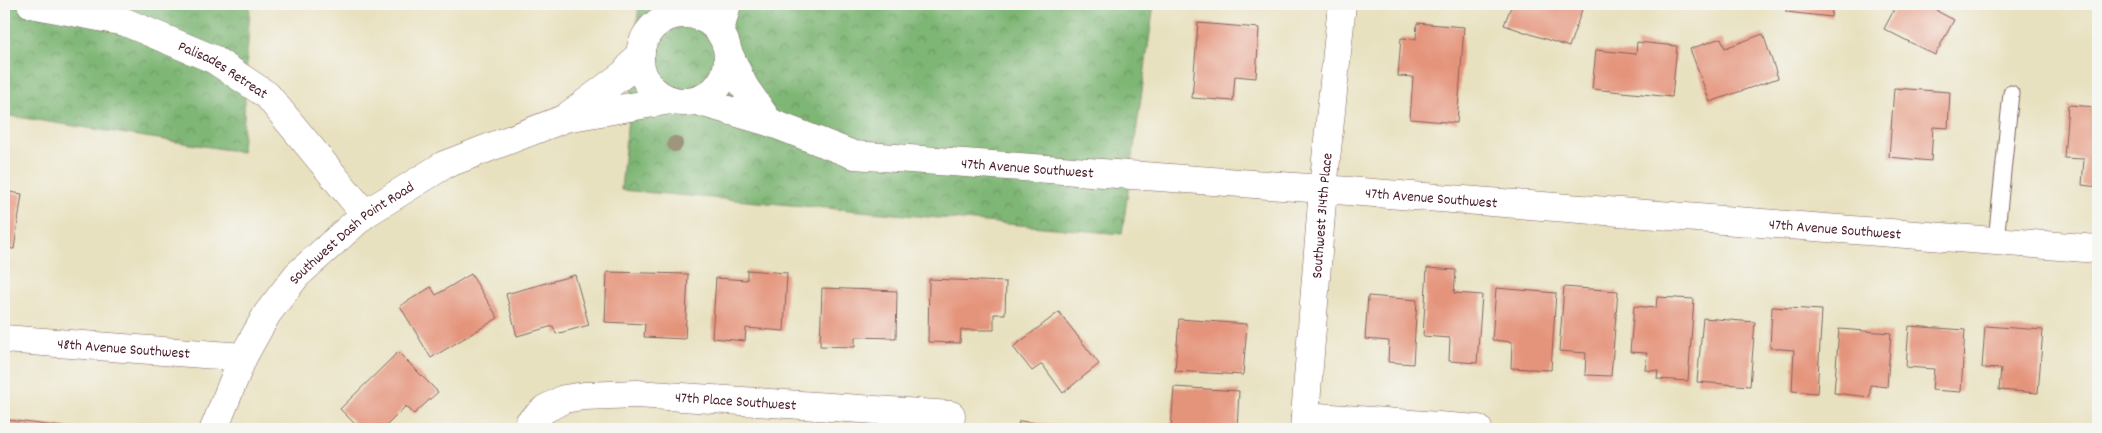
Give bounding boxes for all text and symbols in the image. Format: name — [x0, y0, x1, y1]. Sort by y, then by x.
street label: Palisades Retreat — [174, 36, 272, 106]
street label: Southwest 314th Place — [1307, 152, 1340, 279]
street label: 47th Avenue Southwest — [960, 154, 1095, 185]
street label: Southwest Dash Point Road — [284, 177, 419, 290]
street label: 47th Avenue Southwest — [1364, 183, 1499, 216]
street label: 47th Avenue Southwest — [1768, 215, 1902, 247]
street label: 48th Avenue Southwest — [56, 334, 191, 366]
street label: 47th Place Southwest — [674, 388, 797, 418]

